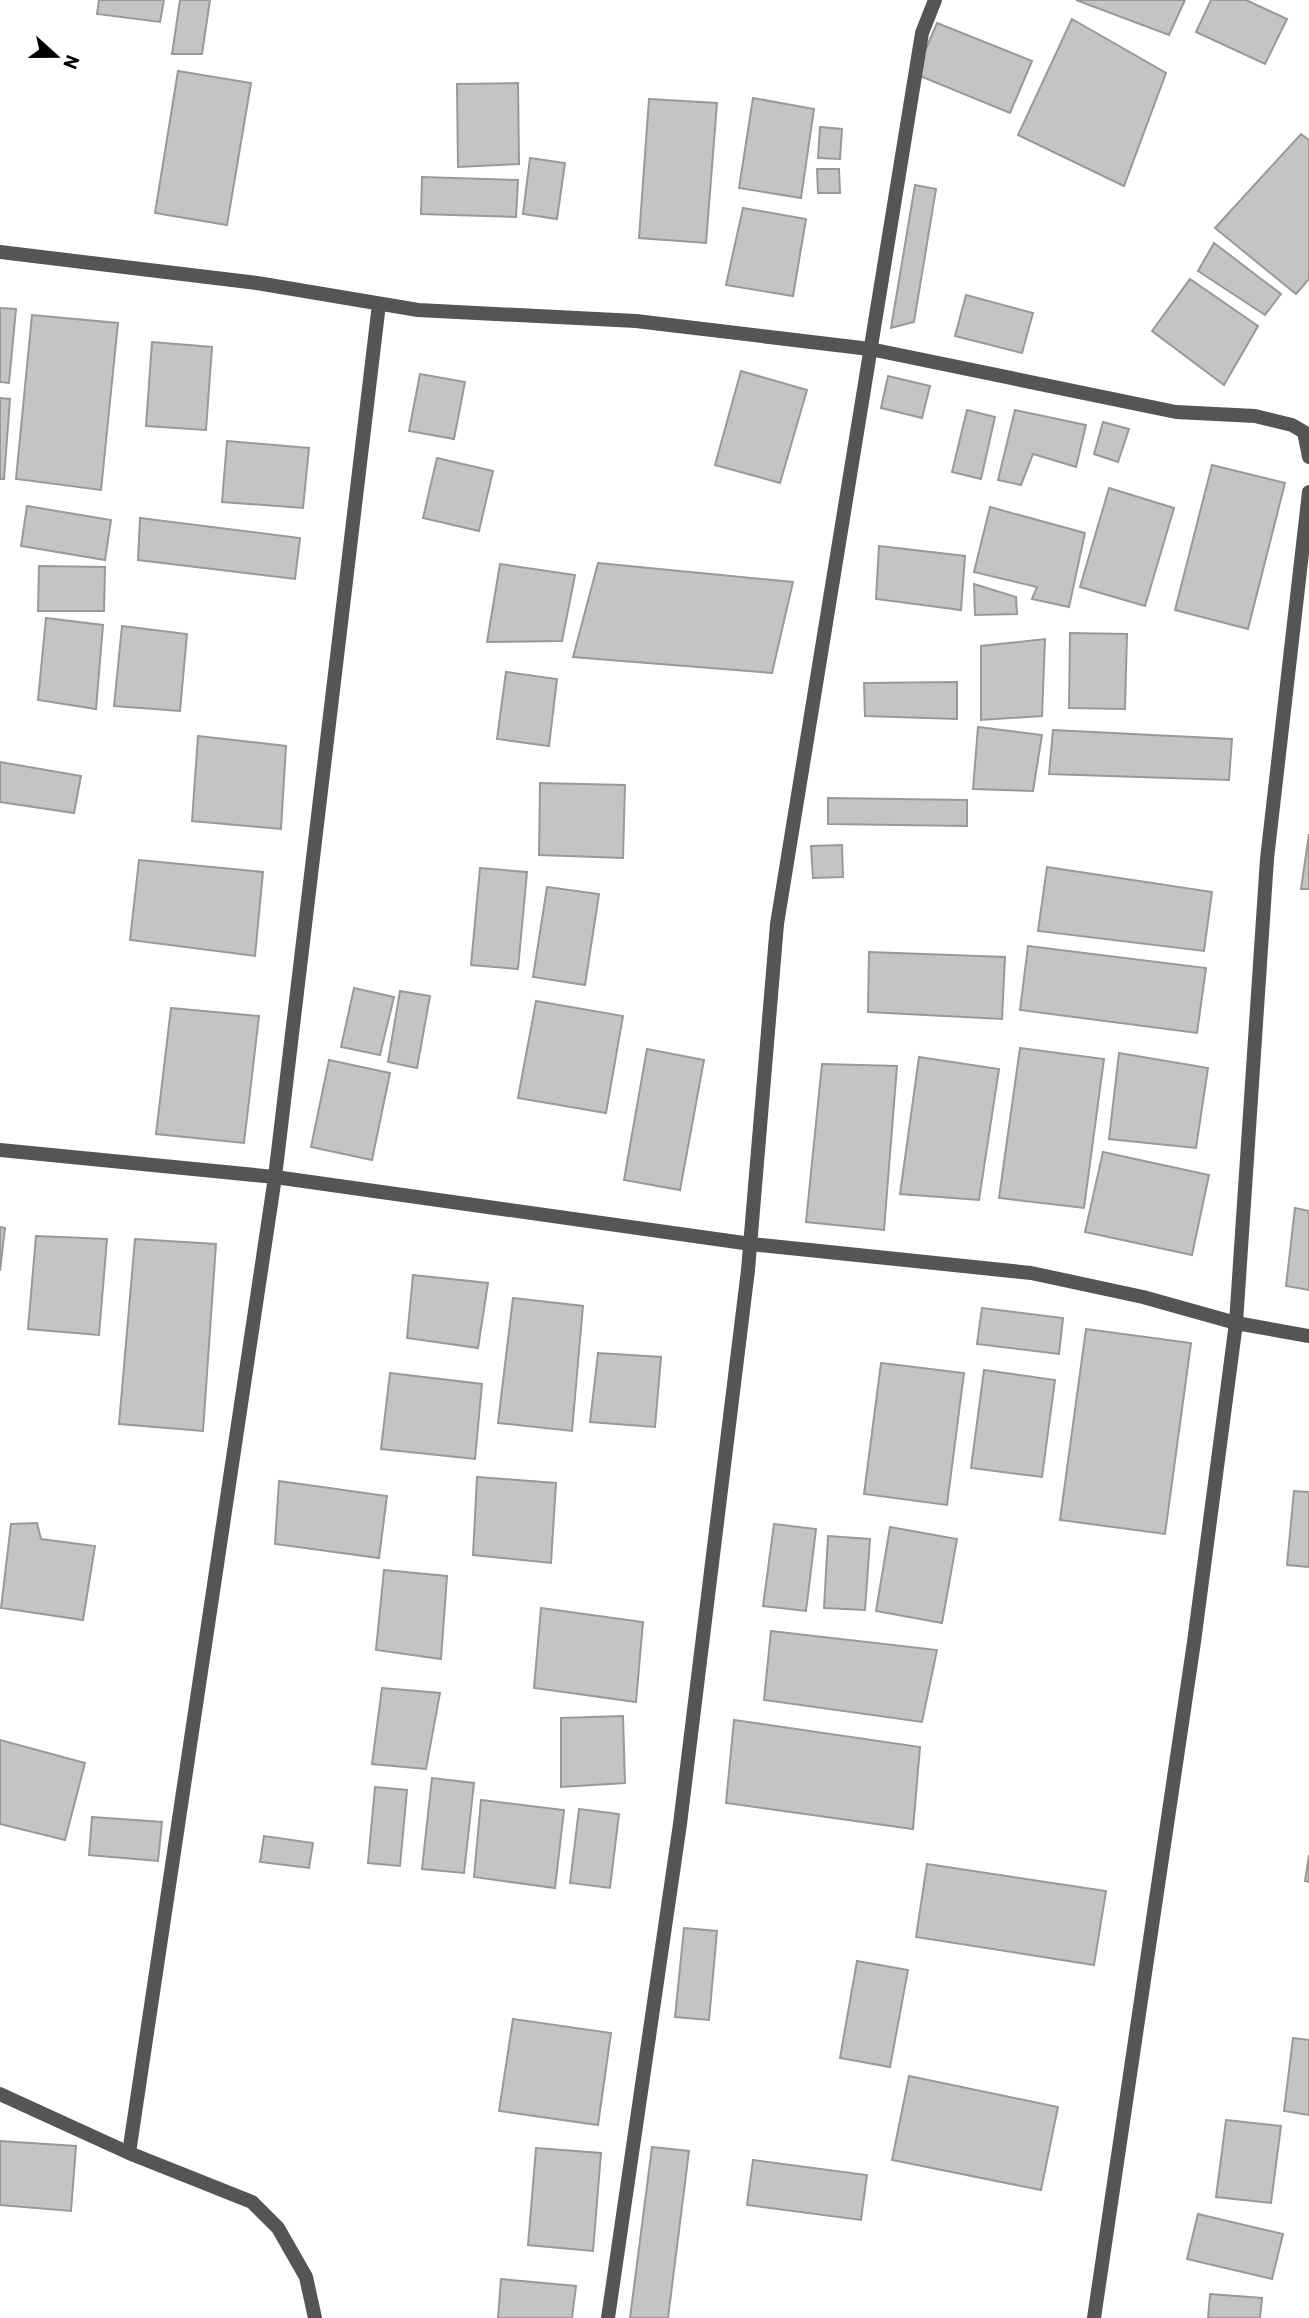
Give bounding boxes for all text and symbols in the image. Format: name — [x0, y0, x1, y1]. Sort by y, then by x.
north arrow — [21, 21, 91, 91]
text: N — [59, 52, 85, 72]

